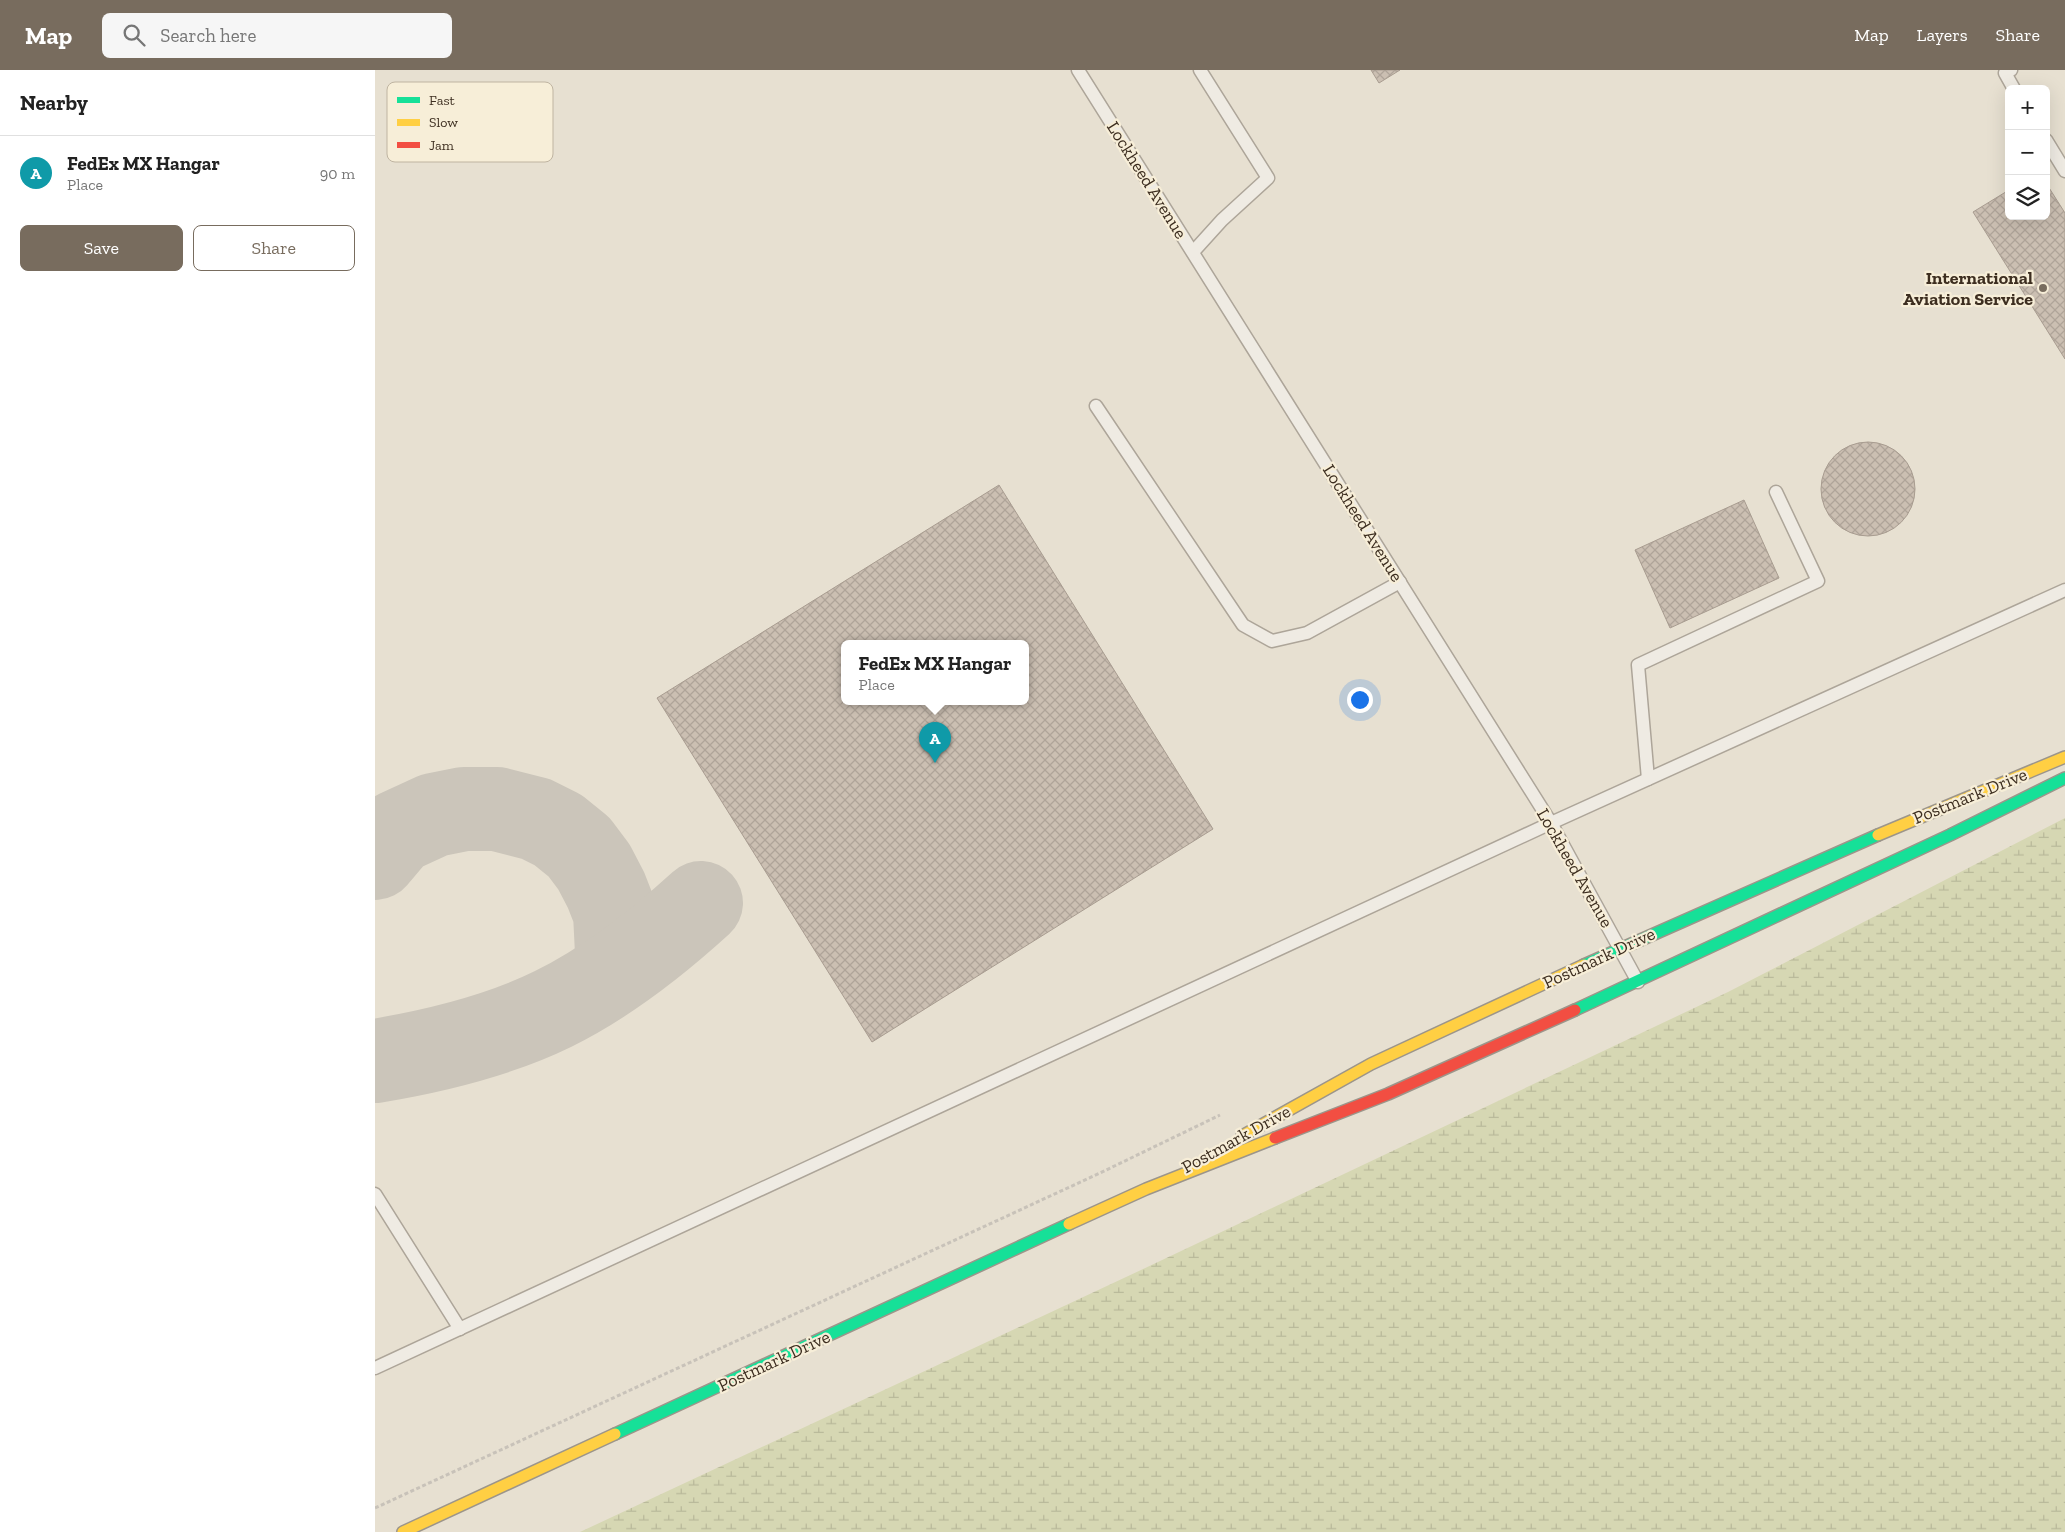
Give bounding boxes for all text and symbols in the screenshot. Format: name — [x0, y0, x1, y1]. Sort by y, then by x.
search box — [102, 13, 452, 58]
text: Map — [25, 21, 72, 50]
icon: search — [120, 21, 148, 49]
text: Search here — [160, 24, 257, 47]
text: Map — [1854, 24, 1889, 46]
text: Layers — [1917, 24, 1968, 46]
text: Share — [1996, 24, 2040, 46]
legend — [387, 82, 553, 162]
map controls — [2005, 85, 2050, 220]
button: + — [2005, 85, 2050, 130]
text: Nearby — [20, 90, 88, 115]
text: Fast — [429, 92, 456, 109]
text: Slow — [429, 114, 458, 131]
street label: Lockheed Avenue — [1102, 117, 1192, 243]
button: − — [2005, 130, 2050, 175]
text: Jam — [429, 137, 454, 154]
text: FedEx MX Hangar — [67, 152, 220, 175]
text: A — [31, 164, 42, 183]
text: 90 m — [320, 164, 355, 183]
text: Place — [67, 175, 103, 194]
button: layers — [2005, 175, 2050, 220]
button: Save — [20, 225, 183, 271]
button: Share — [193, 225, 355, 271]
place label: International Aviation Service — [1903, 267, 2033, 310]
marker: International Aviation Service — [2037, 282, 2049, 294]
street label: Lockheed Avenue — [1318, 460, 1408, 586]
popup — [841, 640, 1029, 705]
text: FedEx MX Hangar — [859, 652, 1011, 675]
text: Place — [859, 675, 895, 694]
your location — [1347, 687, 1373, 713]
pin: A — [919, 722, 951, 763]
street label: Postmark Drive — [1910, 763, 2030, 829]
street label: Lockheed Avenue — [1532, 804, 1618, 932]
street label: Postmark Drive — [1539, 922, 1659, 994]
street label: Postmark Drive — [1178, 1100, 1294, 1178]
street label: Postmark Drive — [714, 1325, 834, 1397]

